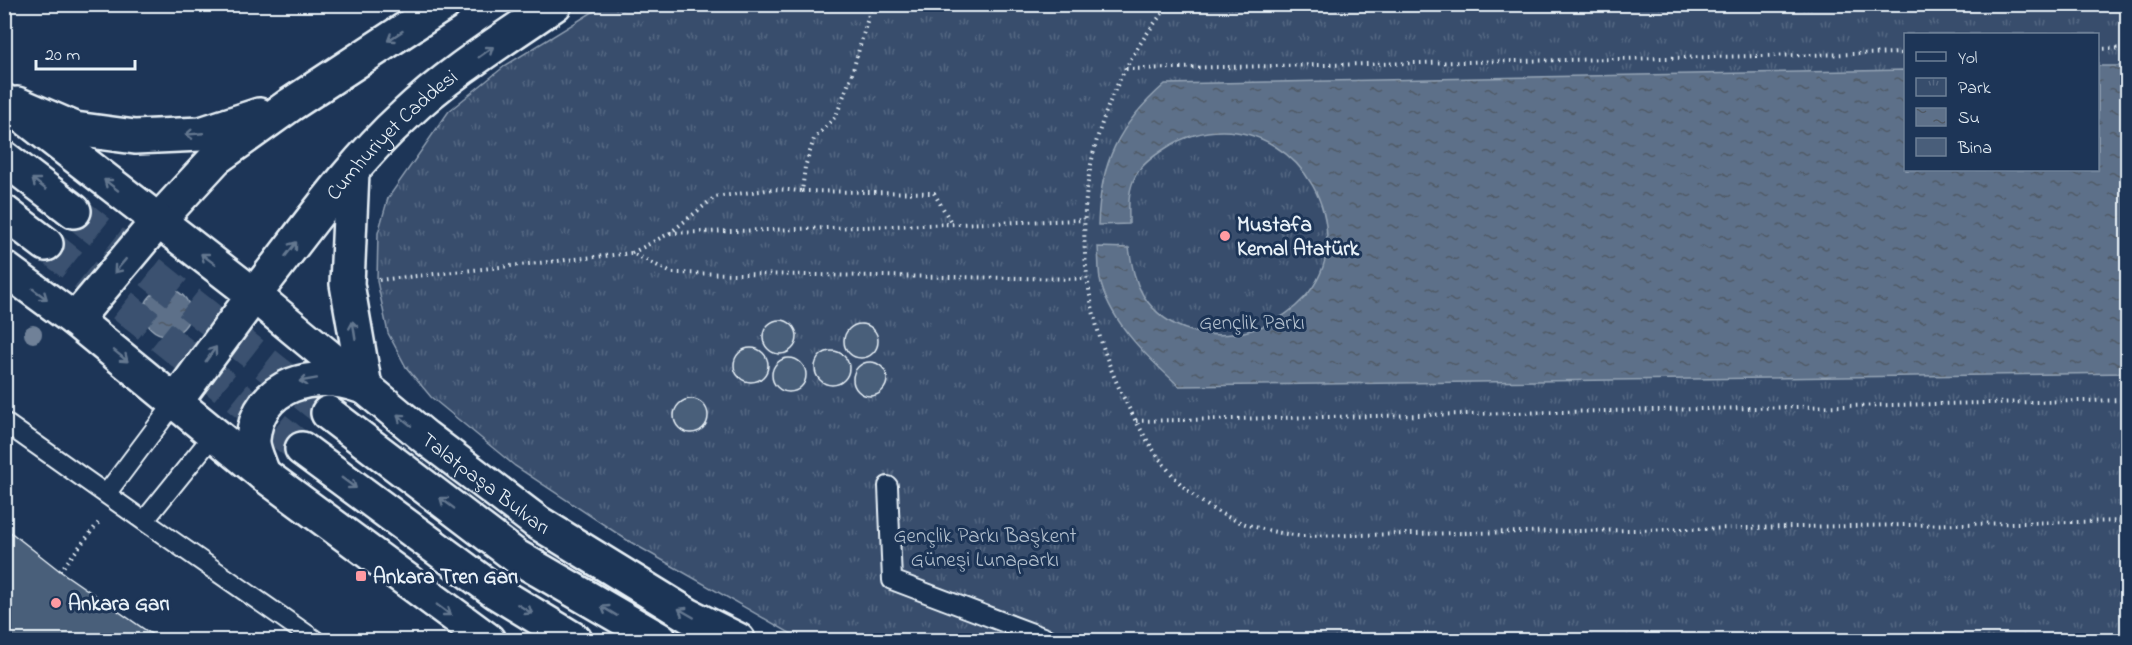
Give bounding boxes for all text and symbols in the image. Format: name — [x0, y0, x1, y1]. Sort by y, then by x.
one-way arrow — [386, 30, 403, 43]
scale bar — [36, 33, 135, 71]
legend — [1904, 33, 2099, 171]
text: 20 m — [45, 43, 80, 69]
one-way arrow — [477, 46, 494, 58]
text: Yol — [1958, 46, 1978, 72]
street label: Cumhuriyet Caddesi — [320, 63, 465, 208]
text: Park — [1958, 76, 1991, 102]
text: Su — [1958, 106, 1980, 132]
one-way arrow — [184, 129, 204, 140]
text: Bina — [1957, 136, 1992, 162]
one-way arrow — [31, 178, 47, 191]
one-way arrow — [104, 178, 120, 191]
place label: Mustafa Kemal Atatürk — [1237, 211, 1360, 265]
marker: Mustafa Kemal Atatürk — [1218, 229, 1232, 243]
one-way arrow — [284, 241, 297, 257]
one-way arrow — [200, 253, 216, 266]
one-way arrow — [113, 258, 127, 273]
one-way arrow — [31, 288, 47, 300]
park label: Gençlik Parkı — [1199, 309, 1305, 339]
one-way arrow — [349, 320, 360, 340]
one-way arrow — [204, 346, 217, 362]
one-way arrow — [112, 350, 128, 363]
one-way arrow — [299, 375, 319, 386]
one-way arrow — [397, 413, 413, 426]
street label: Talatpaşa Bulvarı — [414, 426, 555, 543]
one-way arrow — [341, 477, 357, 490]
one-way arrow — [439, 497, 455, 510]
park label: Gençlik Parkı Başkent Güneşi Lunaparkı — [893, 522, 1077, 576]
place label: Ankara Tren Garı — [373, 563, 518, 593]
marker: Ankara Tren Garı — [354, 569, 368, 583]
place label: Ankara Garı — [68, 590, 170, 620]
marker: Ankara Garı — [49, 596, 63, 610]
one-way arrow — [436, 604, 452, 617]
one-way arrow — [516, 604, 533, 616]
one-way arrow — [601, 604, 618, 616]
one-way arrow — [678, 607, 695, 619]

